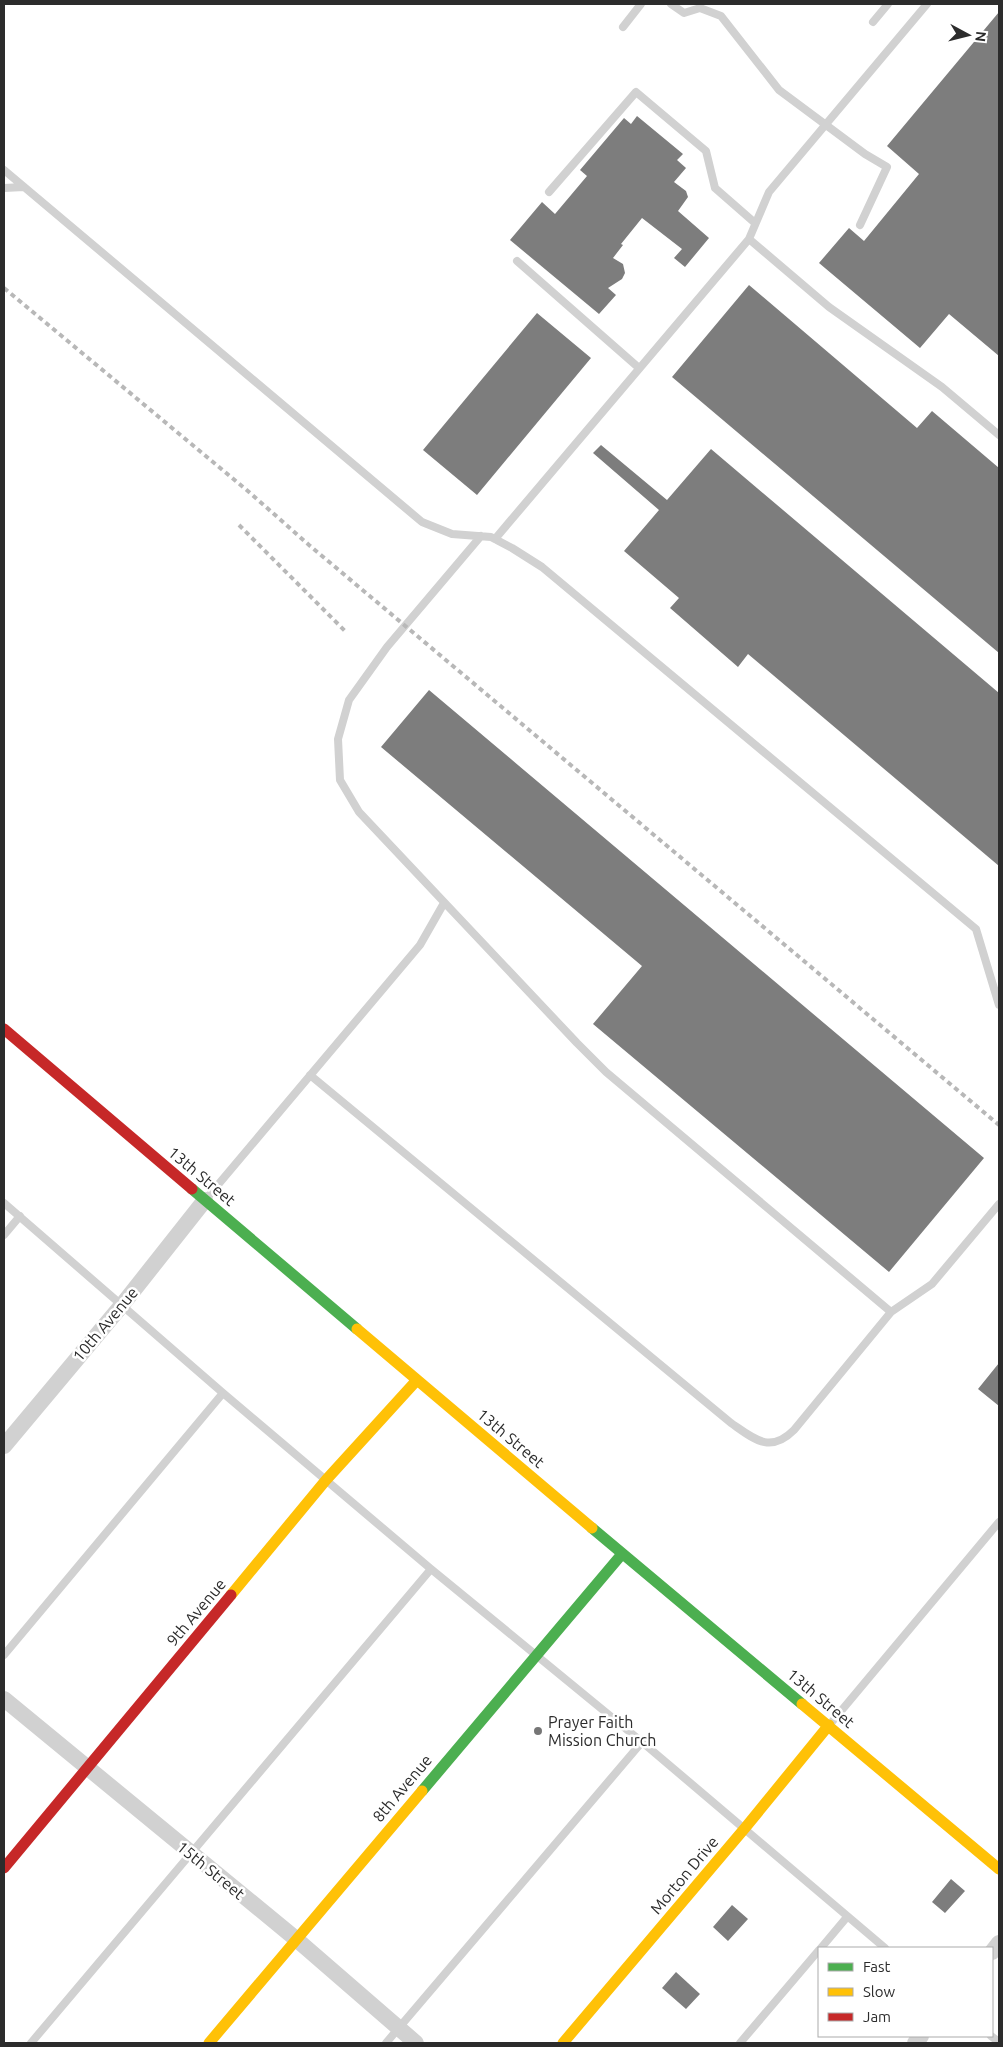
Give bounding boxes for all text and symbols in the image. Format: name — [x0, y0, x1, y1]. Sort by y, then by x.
north arrow — [943, 10, 993, 60]
text: N — [972, 30, 989, 43]
street label: 13th Street — [165, 1143, 240, 1210]
street label: 10th Avenue — [69, 1283, 141, 1365]
street label: 13th Street — [474, 1405, 549, 1472]
street label: 9th Avenue — [163, 1575, 229, 1649]
street label: 13th Street — [784, 1665, 859, 1732]
place label: Prayer Faith Mission Church — [548, 1713, 656, 1749]
marker: Prayer Faith Mission Church — [532, 1725, 544, 1737]
street label: 8th Avenue — [369, 1751, 435, 1825]
street label: Morton Drive — [646, 1833, 722, 1917]
street label: 15th Street — [174, 1837, 249, 1903]
legend — [818, 1947, 993, 2037]
text: Fast — [863, 1958, 891, 1975]
text: Slow — [863, 1983, 896, 2000]
text: Jam — [863, 2008, 891, 2025]

